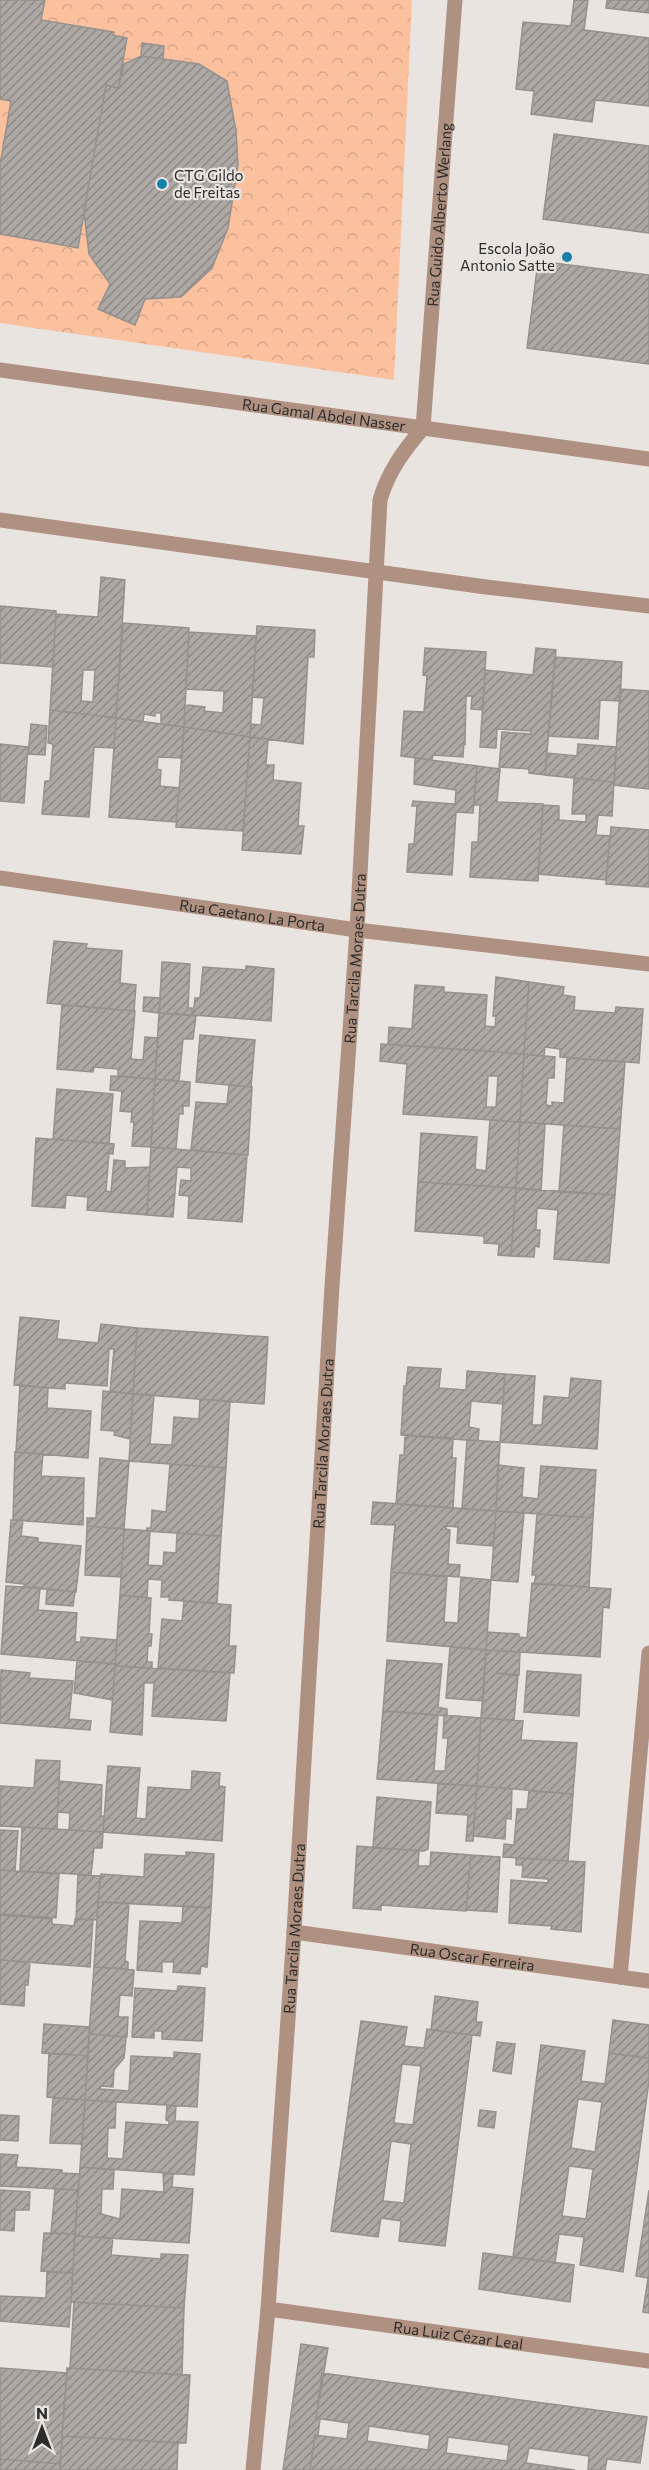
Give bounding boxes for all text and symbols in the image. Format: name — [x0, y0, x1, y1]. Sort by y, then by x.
street label: Rua Guido Alberto Werlang — [423, 122, 455, 307]
place label: CTG Gildo de Freitas — [174, 166, 244, 201]
marker: CTG Gildo de Freitas — [155, 177, 169, 191]
place label: Escola João Antonio Satte — [460, 239, 555, 274]
marker: Escola João Antonio Satte — [560, 250, 574, 264]
street label: Rua Gamal Abdel Nasser — [241, 394, 407, 435]
street label: Rua Tarcila Moraes Dutra — [340, 873, 369, 1044]
street label: Rua Caetano La Porta — [178, 895, 326, 934]
street label: Rua Tarcila Moraes Dutra — [309, 1358, 337, 1529]
street label: Rua Tarcila Moraes Dutra — [279, 1843, 308, 2014]
street label: Rua Oscar Ferreira — [409, 1939, 536, 1974]
street label: Rua Luiz Cézar Leal — [392, 2317, 524, 2353]
north arrow — [12, 2398, 72, 2458]
text: N — [36, 2403, 48, 2422]

